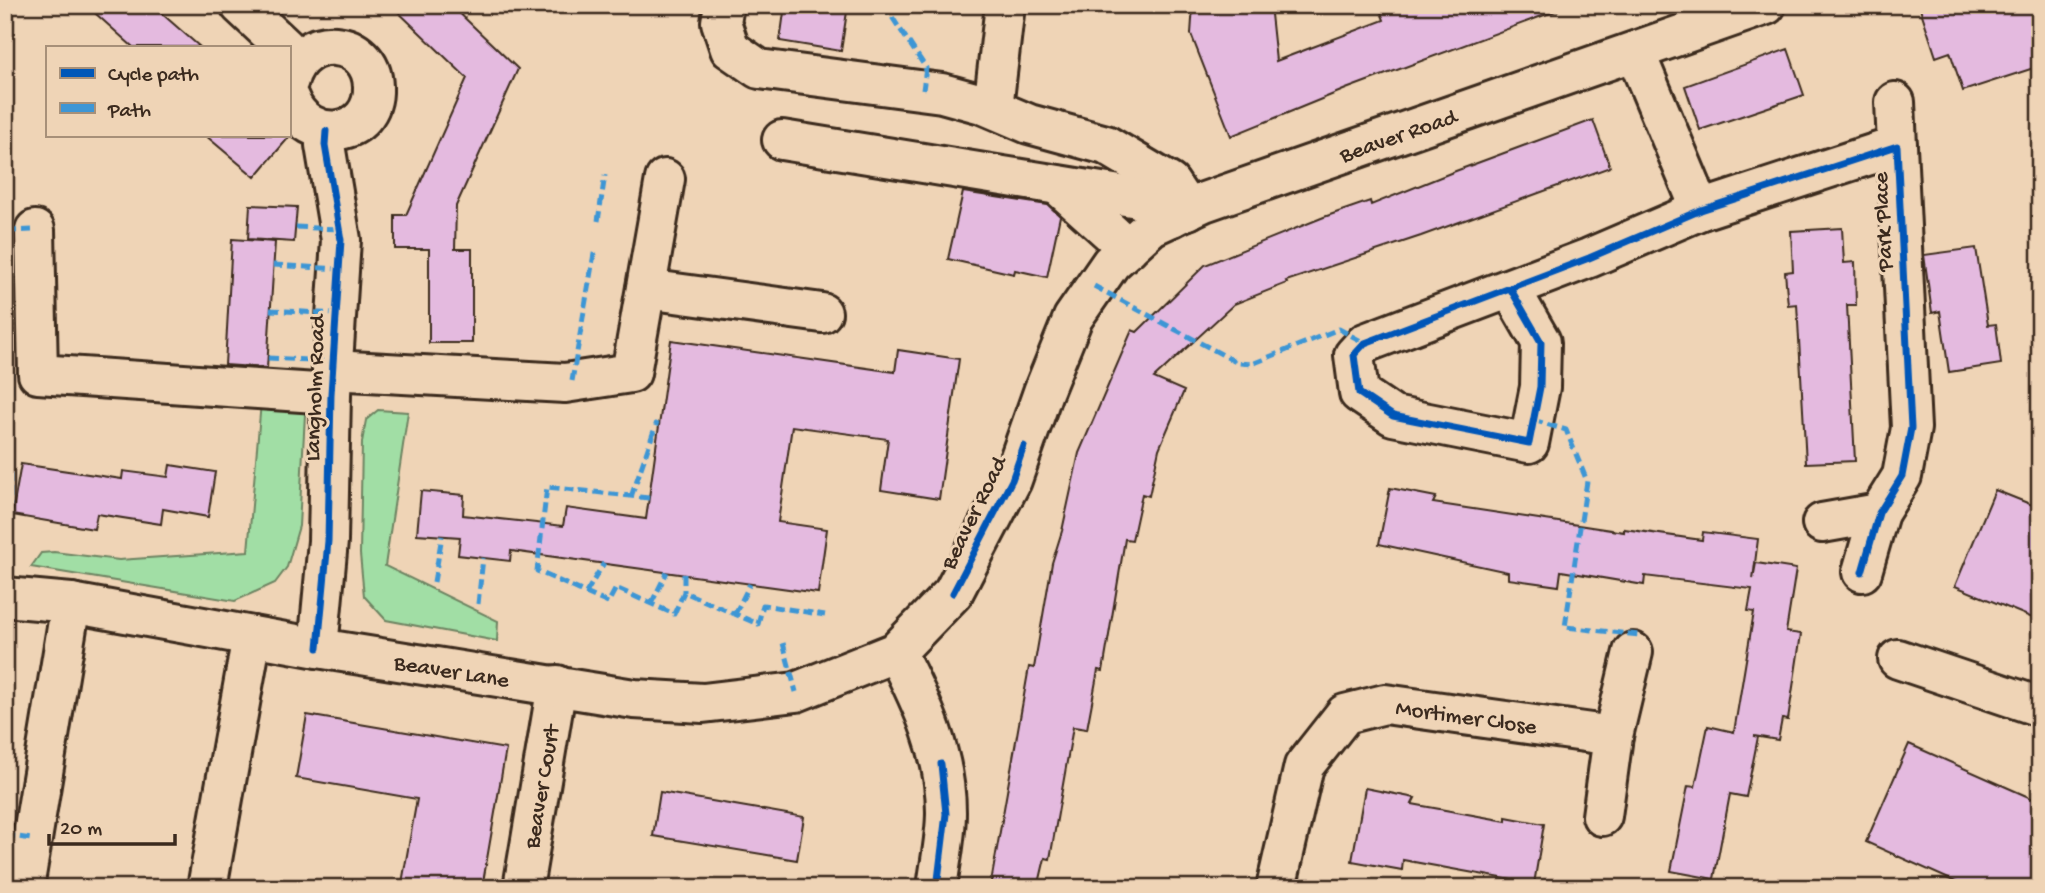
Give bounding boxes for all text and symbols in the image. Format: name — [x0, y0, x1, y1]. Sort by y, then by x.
legend — [46, 46, 290, 136]
text: Cycle path — [108, 64, 199, 89]
text: Path — [107, 100, 151, 125]
street label: Beaver Road — [1336, 104, 1462, 171]
street label: Park Place — [1868, 170, 1901, 273]
street label: Langholm Road — [300, 313, 333, 462]
street label: Beaver Road — [936, 451, 1015, 575]
street label: Beaver Lane — [391, 650, 512, 696]
street label: Mortimer Close — [1394, 696, 1539, 742]
street label: Beaver Court — [520, 722, 567, 852]
scale bar — [49, 802, 175, 846]
text: 20 m — [60, 818, 102, 843]

